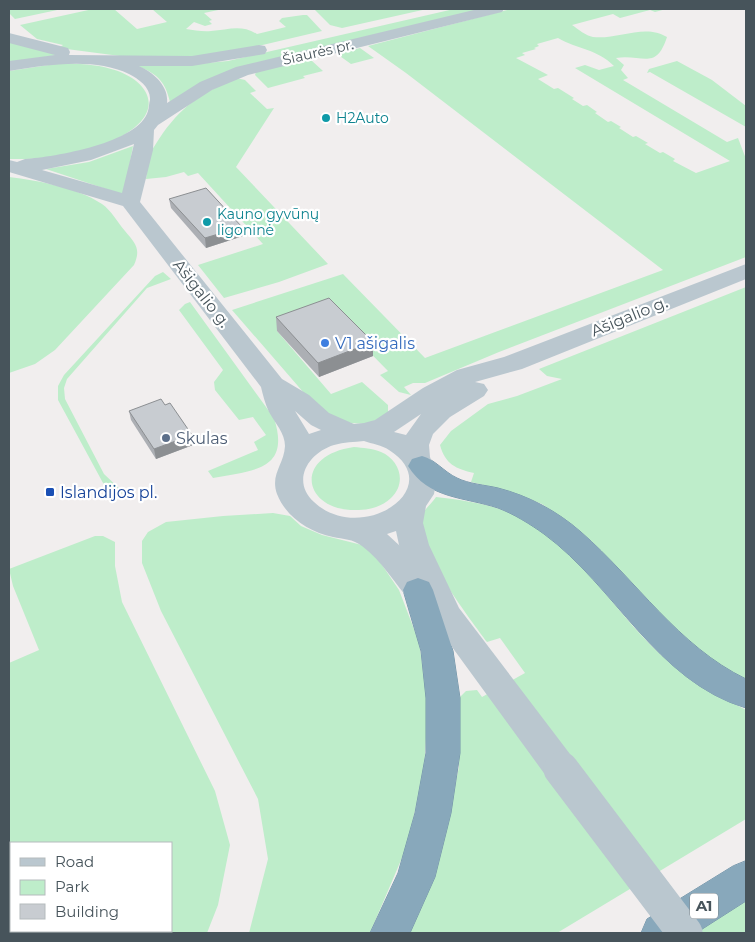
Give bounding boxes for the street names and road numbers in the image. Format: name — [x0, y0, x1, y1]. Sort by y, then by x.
street label: Šiaurės pr. — [281, 35, 355, 69]
street label: Ašigalio g. — [169, 256, 234, 331]
street label: Ašigalio g. — [588, 292, 670, 340]
road number: A1 — [690, 894, 718, 918]

